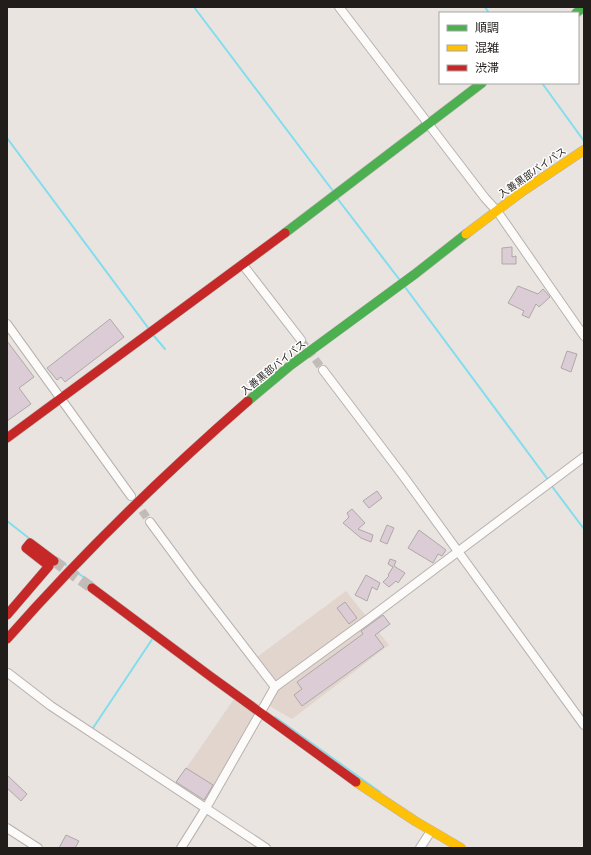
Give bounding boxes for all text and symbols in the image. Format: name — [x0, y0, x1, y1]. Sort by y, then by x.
legend — [439, 12, 579, 84]
text: 順調 — [475, 21, 499, 35]
text: 混雑 — [475, 41, 499, 55]
text: 渋滞 — [475, 61, 499, 75]
street label: 入善黒部バイパス — [496, 145, 568, 200]
street label: 入善黒部バイパス — [239, 338, 308, 397]

